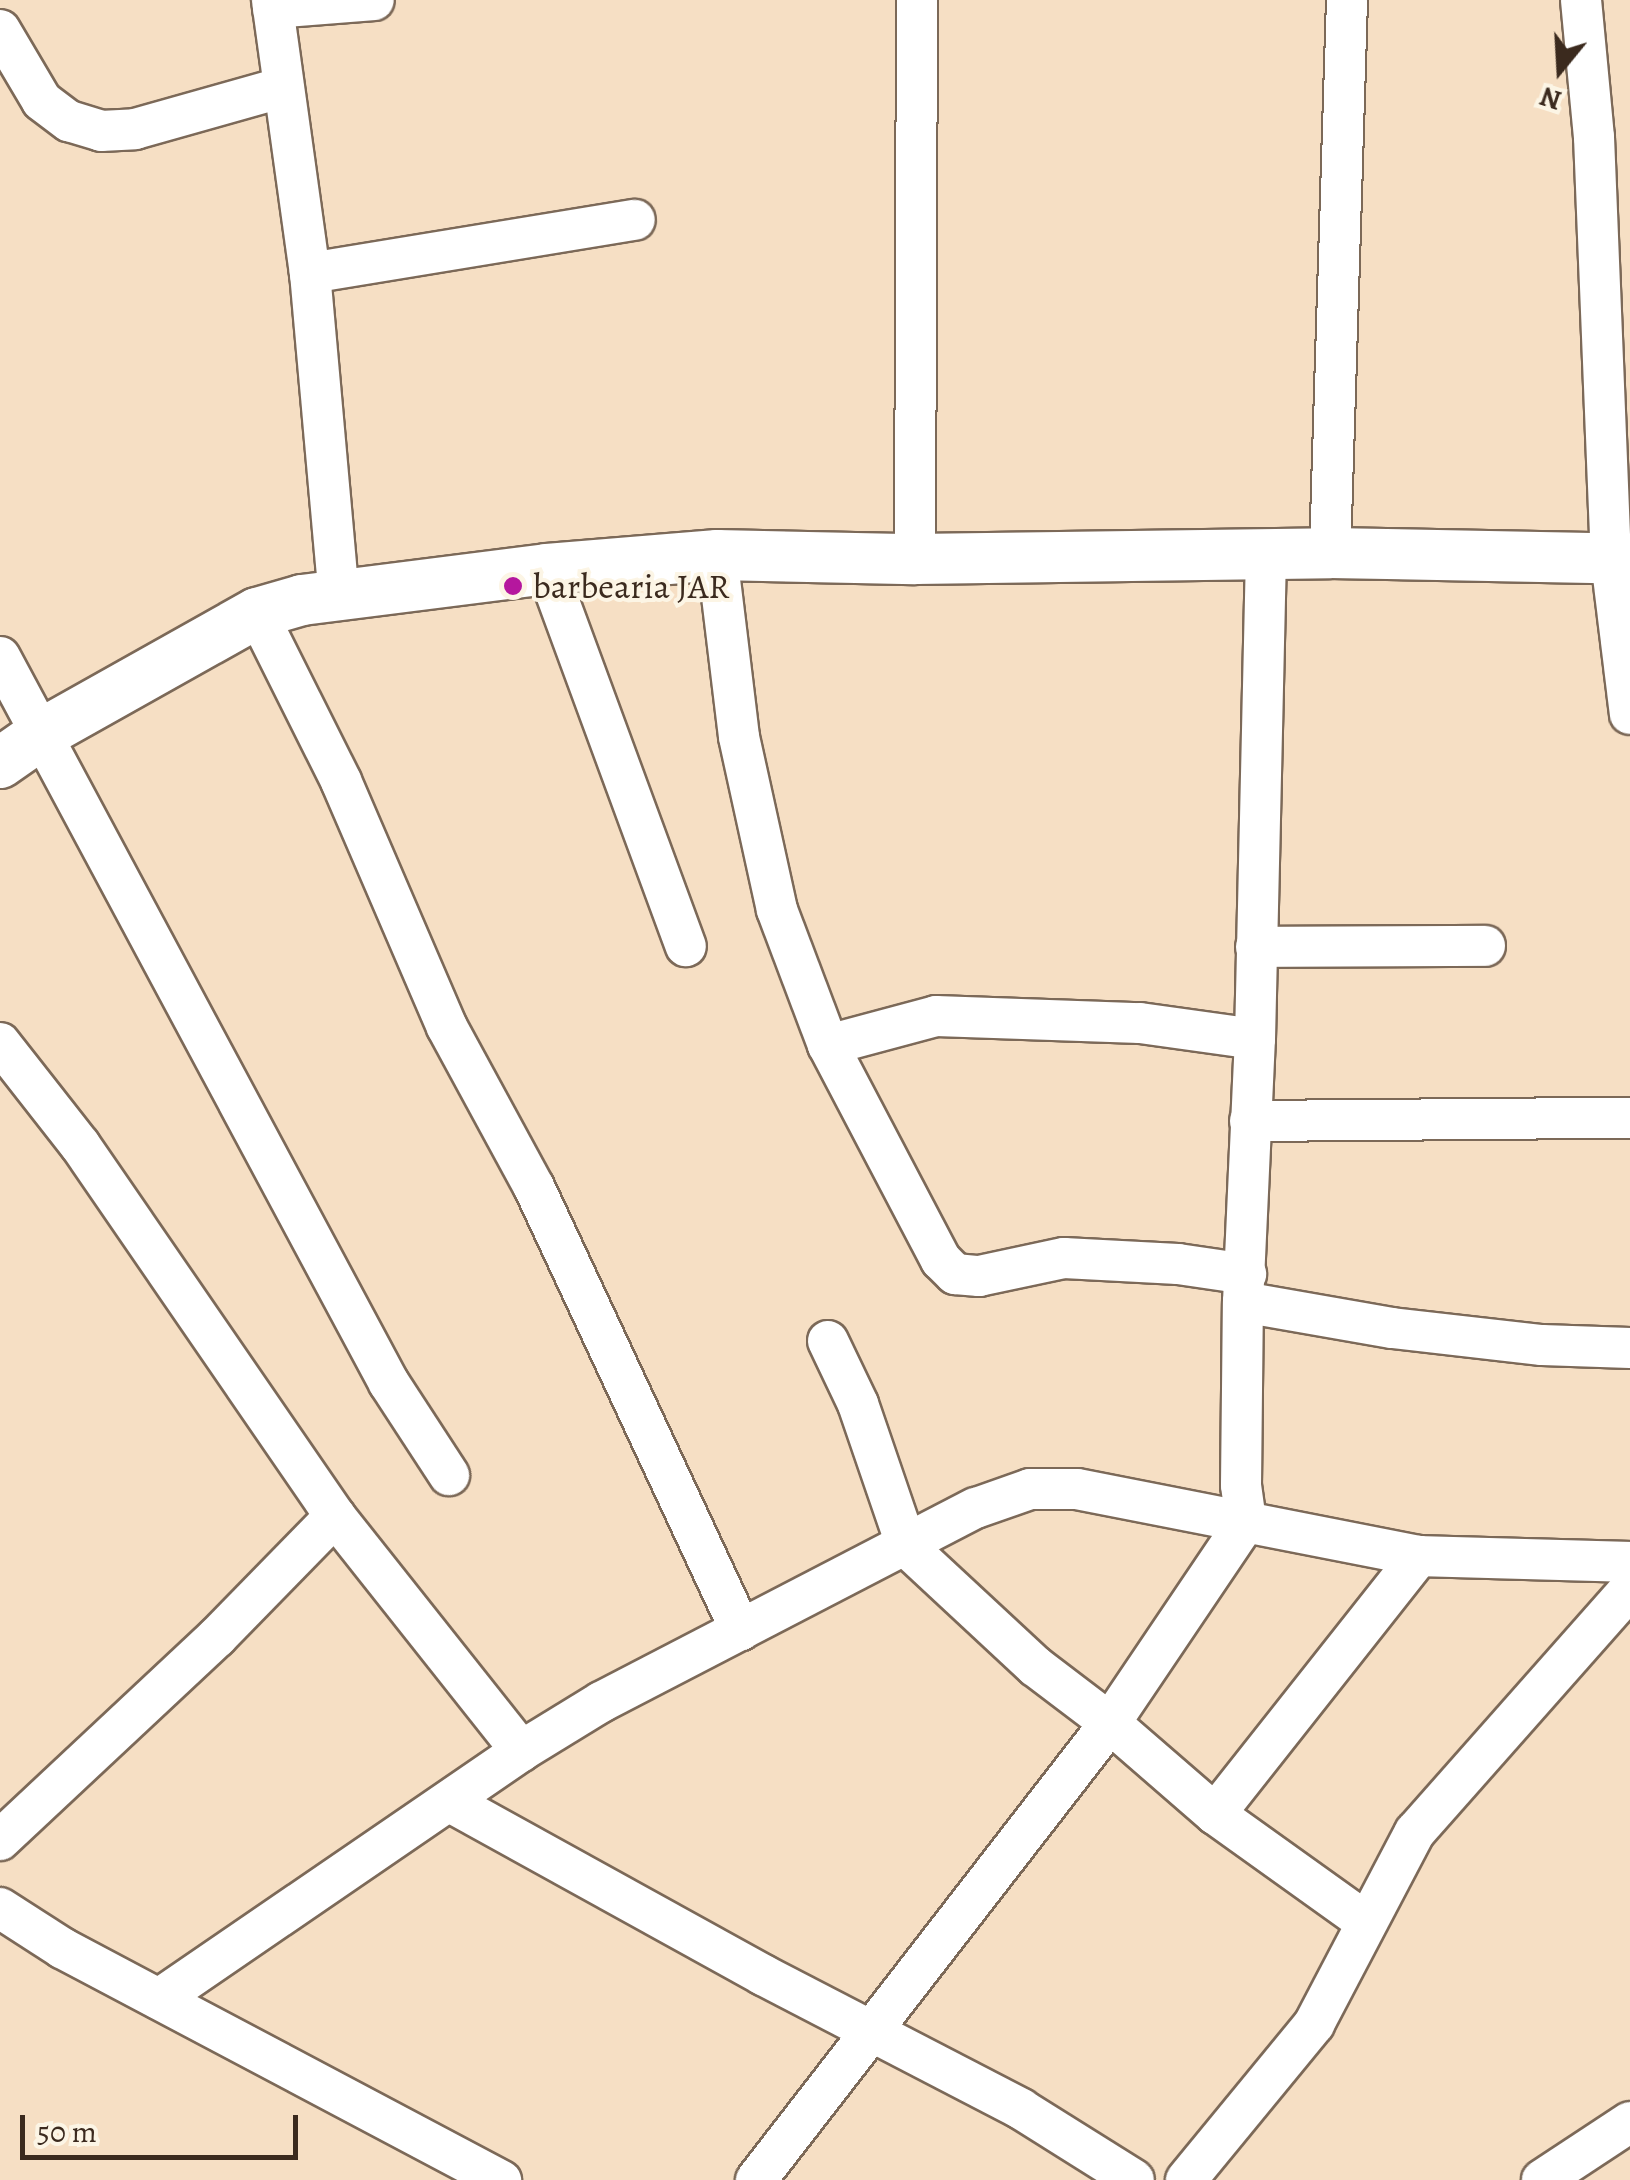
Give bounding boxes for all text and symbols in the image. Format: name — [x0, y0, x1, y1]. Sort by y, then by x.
north arrow — [1510, 20, 1610, 120]
text: N — [1535, 77, 1566, 120]
place label: barbearia JAR — [533, 565, 730, 607]
marker: barbearia JAR — [502, 575, 524, 597]
scale bar — [25, 2095, 302, 2157]
text: 50 m — [37, 2112, 97, 2152]

